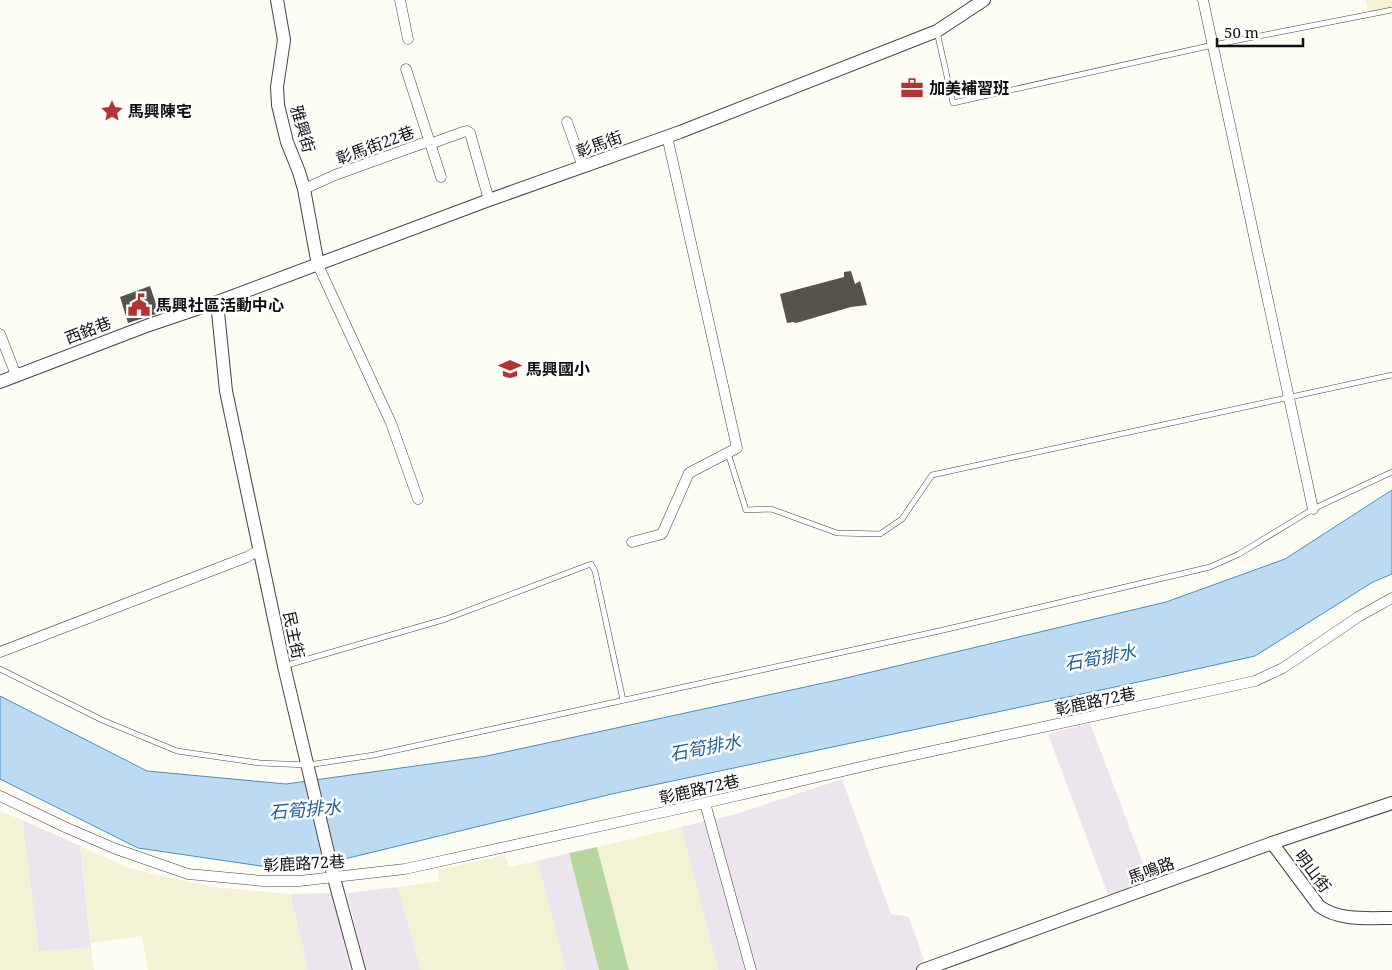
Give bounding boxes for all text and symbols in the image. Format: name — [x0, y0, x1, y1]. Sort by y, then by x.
scale bar — [1217, 15, 1303, 47]
text: 50 m — [1224, 22, 1259, 42]
office icon: 加美補習班 — [899, 75, 925, 101]
place label: 加美補習班 — [929, 77, 1009, 99]
place icon: 馬興陳宅 — [99, 98, 125, 124]
place label: 馬興陳宅 — [128, 100, 192, 122]
street label: 雅興街 — [286, 103, 320, 155]
street label: 彰馬街22巷 — [333, 121, 417, 169]
street label: 彰馬街 — [573, 125, 625, 163]
public building icon: 馬興社區活動中心 — [126, 292, 152, 318]
place label: 馬興社區活動中心 — [156, 294, 284, 316]
street label: 西銘巷 — [62, 311, 114, 349]
school or university icon: 馬興國小 — [497, 356, 523, 382]
place label: 馬興國小 — [526, 358, 590, 380]
street label: 民主街 — [278, 609, 310, 661]
water label: 石筍排水 — [1062, 639, 1139, 675]
street label: 彰鹿路72巷 — [1053, 682, 1137, 720]
water label: 石筍排水 — [667, 728, 744, 766]
street label: 彰鹿路72巷 — [657, 769, 741, 809]
water label: 石筍排水 — [268, 794, 343, 824]
street label: 明山街 — [1290, 845, 1336, 897]
street label: 彰鹿路72巷 — [263, 850, 345, 876]
street label: 馬鳴路 — [1125, 851, 1177, 889]

